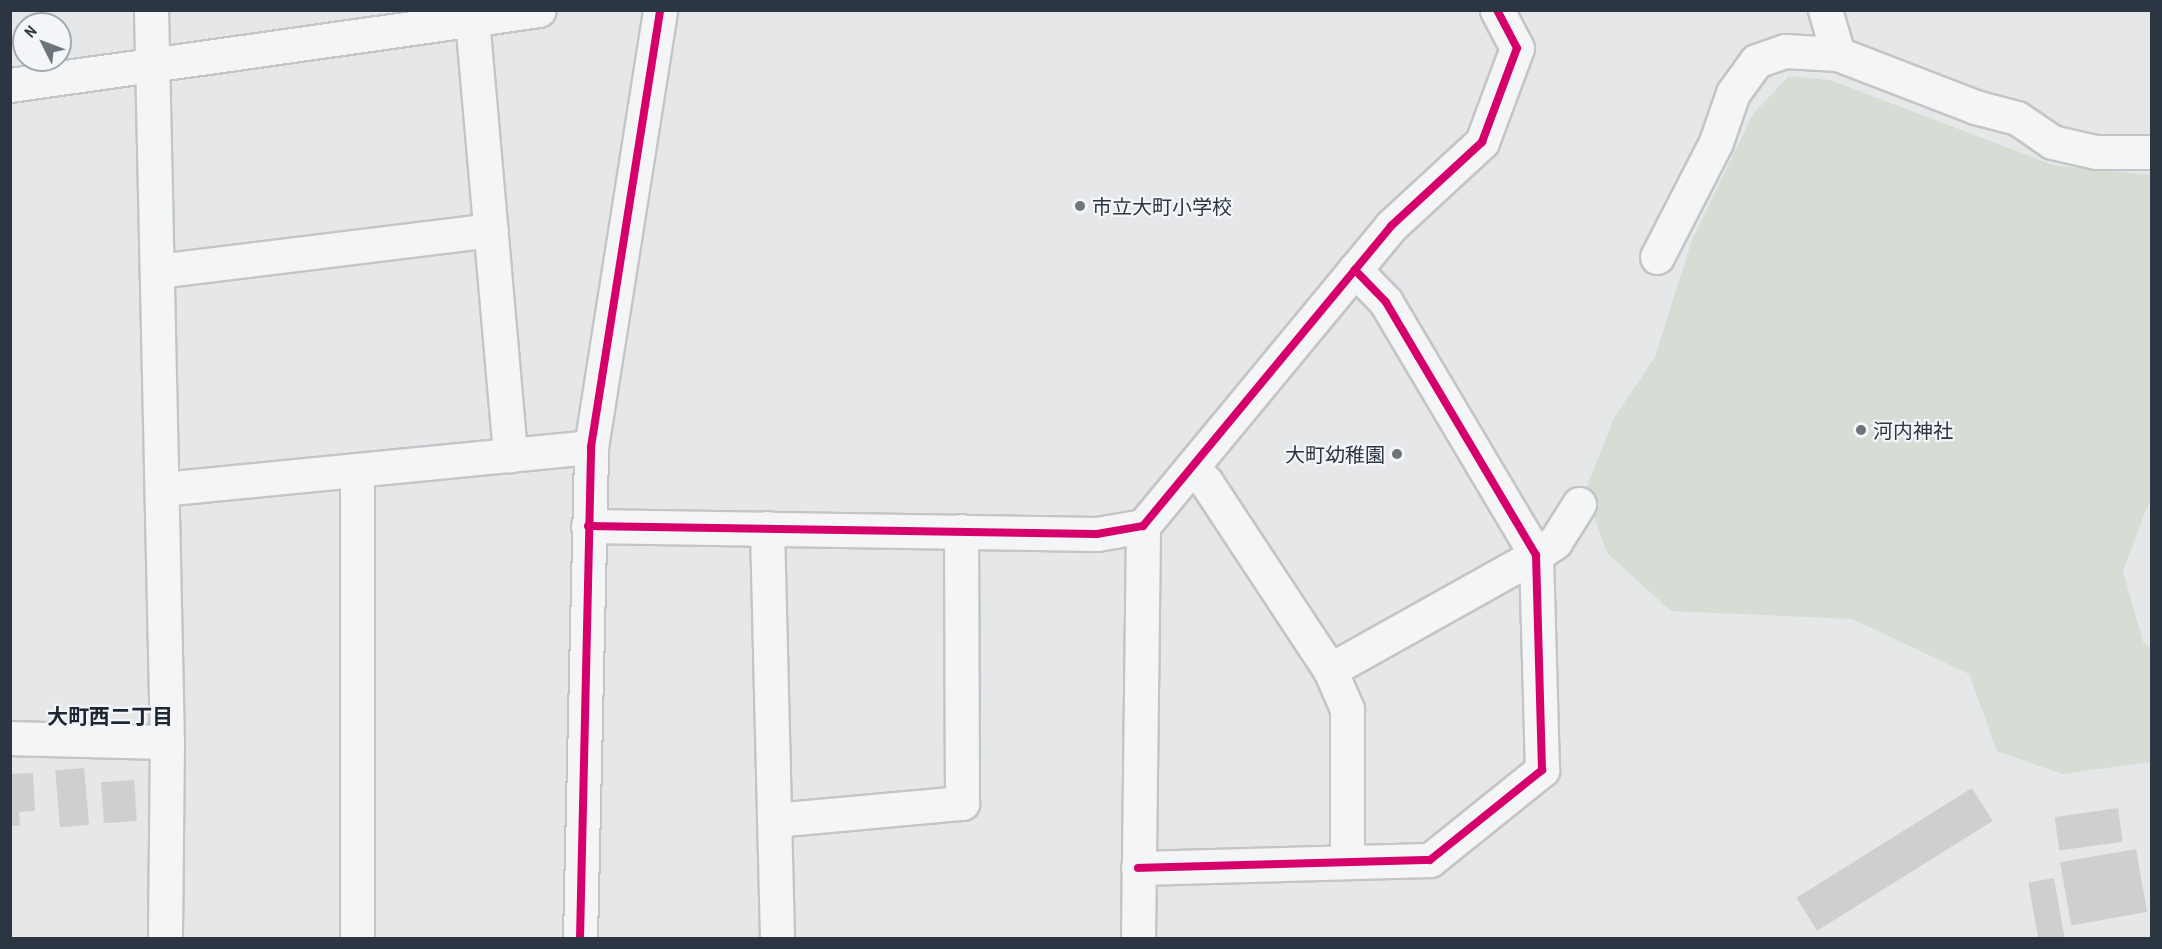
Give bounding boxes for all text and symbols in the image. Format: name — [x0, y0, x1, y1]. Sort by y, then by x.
north arrow — [12, 12, 72, 72]
text: N — [19, 20, 41, 42]
place label: 市立大町小学校 — [1092, 194, 1232, 218]
marker: 市立大町小学校 — [1073, 199, 1087, 213]
place label: 河内神社 — [1873, 418, 1953, 442]
marker: 河内神社 — [1854, 423, 1868, 437]
place label: 大町幼稚園 — [1285, 442, 1385, 466]
marker: 大町幼稚園 — [1390, 447, 1404, 461]
district label: 大町西二丁目 — [47, 704, 173, 730]

